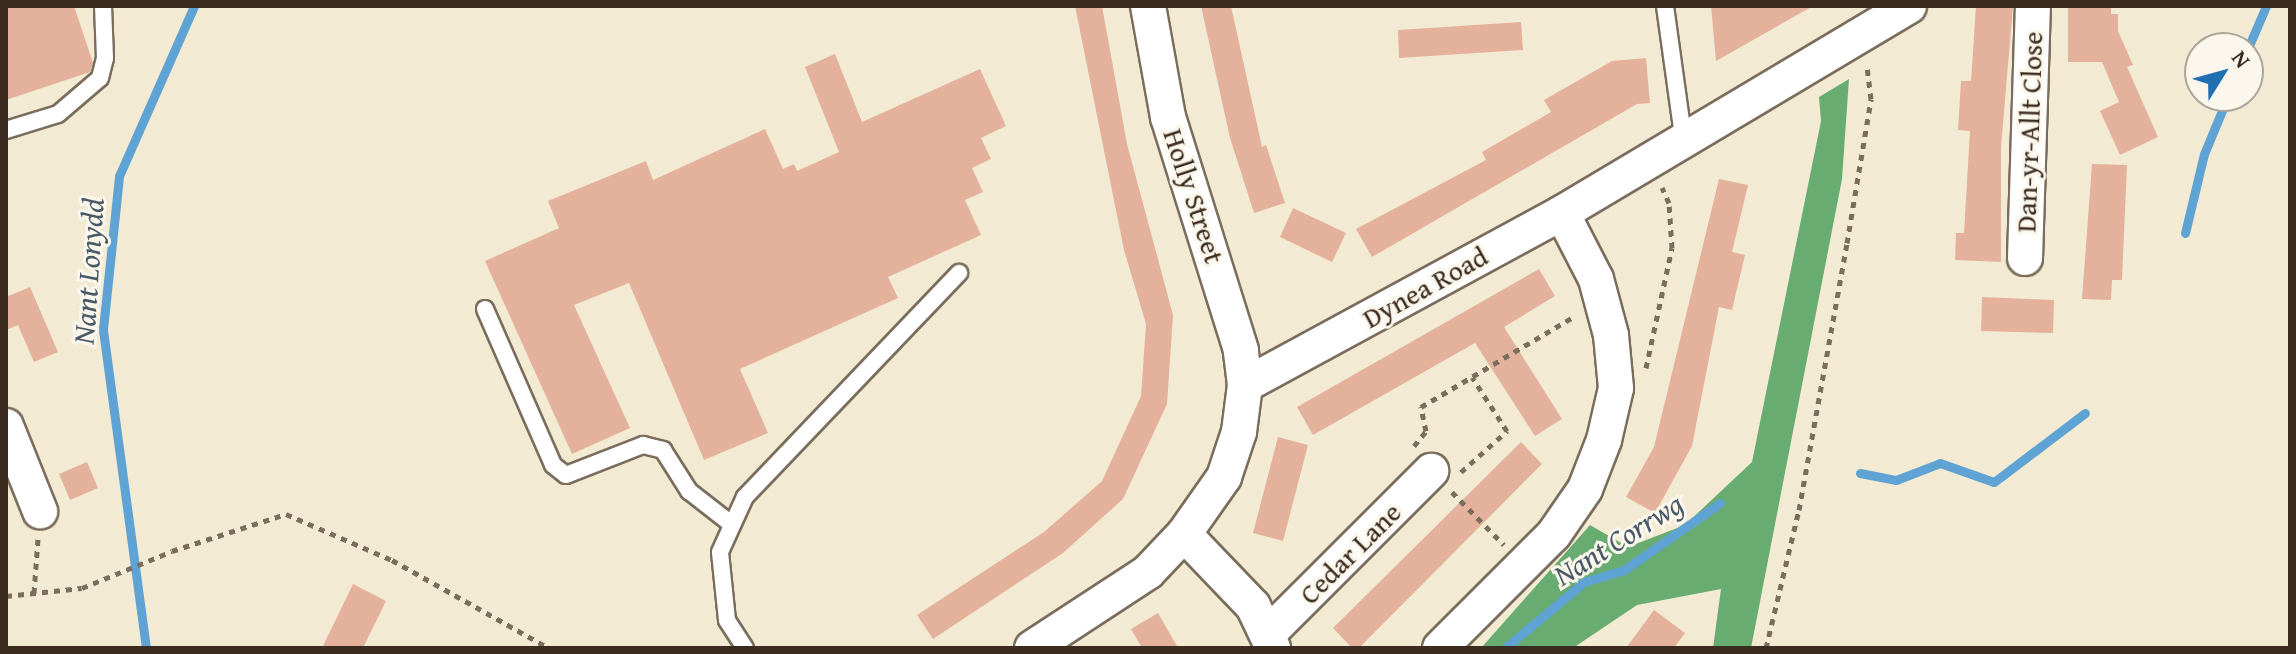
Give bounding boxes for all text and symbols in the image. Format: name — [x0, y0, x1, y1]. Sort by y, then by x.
street label: Dan-yr-Allt Close — [2009, 31, 2049, 233]
north arrow — [2184, 32, 2264, 112]
text: N — [2224, 43, 2259, 74]
street label: Holly Street — [1156, 124, 1232, 268]
water label: Nant Lonydd — [65, 196, 111, 346]
street label: Dynea Road — [1357, 239, 1493, 335]
water label: Nant Corrwg — [1547, 485, 1689, 593]
street label: Cedar Lane — [1292, 495, 1408, 611]

